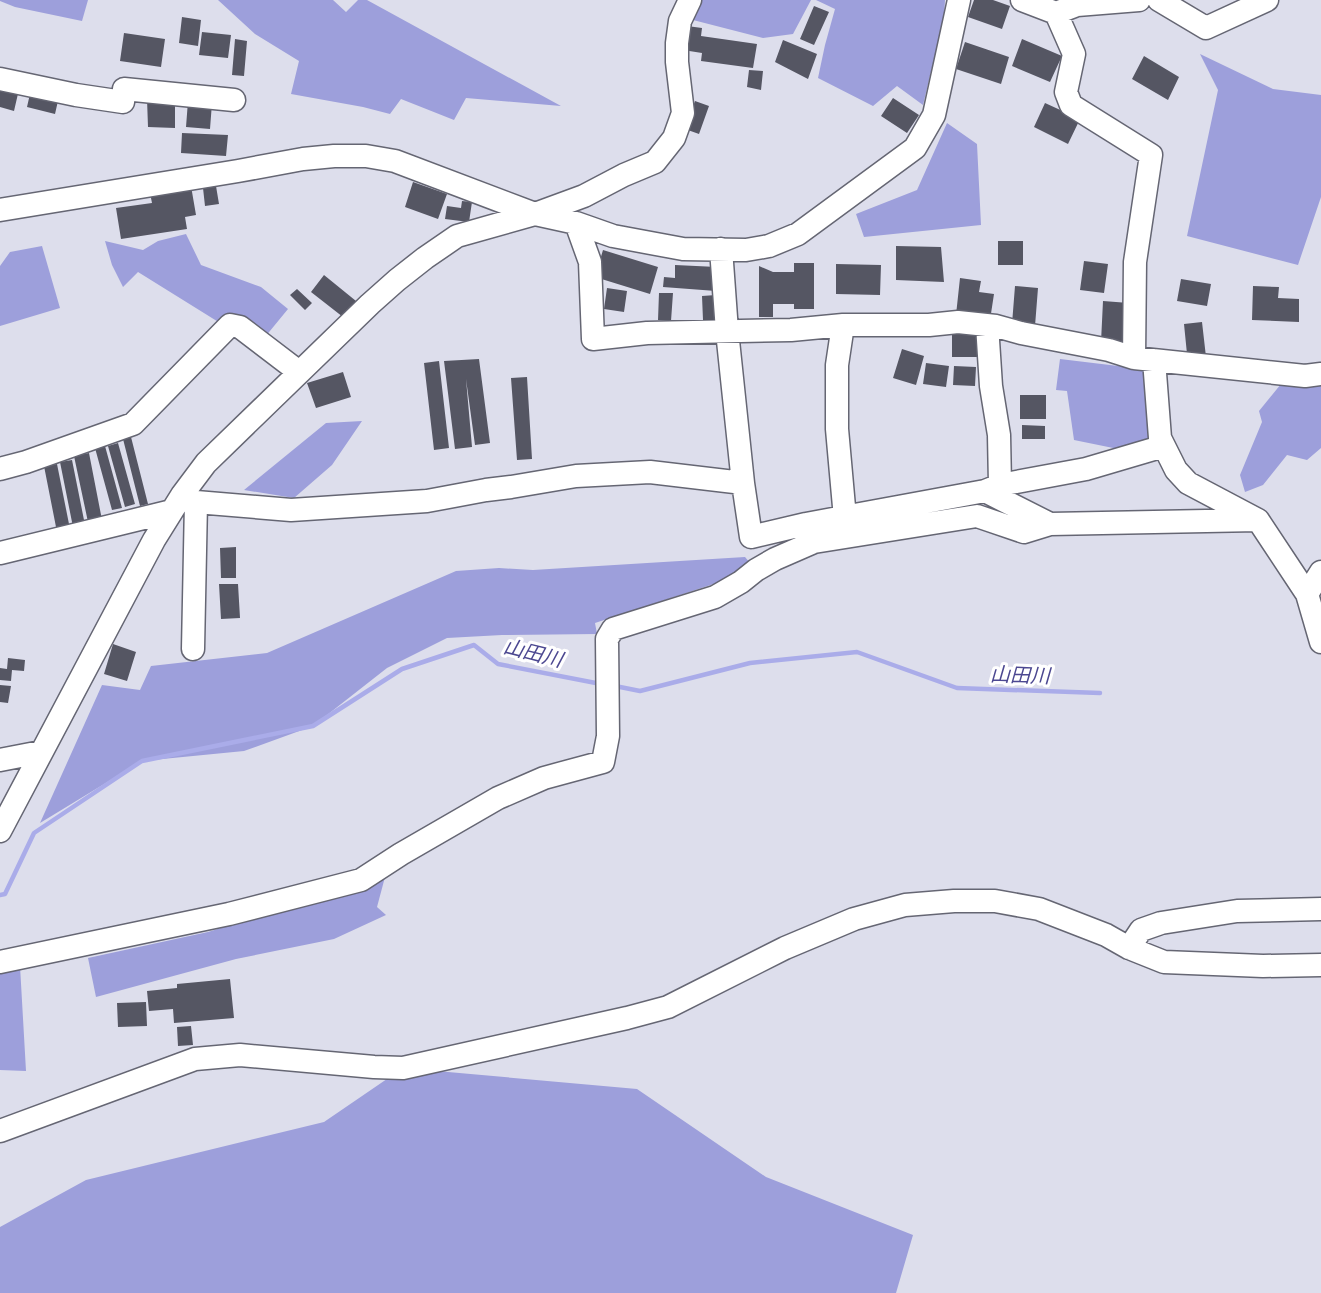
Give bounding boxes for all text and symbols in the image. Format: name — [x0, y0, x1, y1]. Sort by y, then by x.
water label: 山田川 — [501, 633, 567, 673]
water label: 山田川 — [990, 661, 1052, 689]

